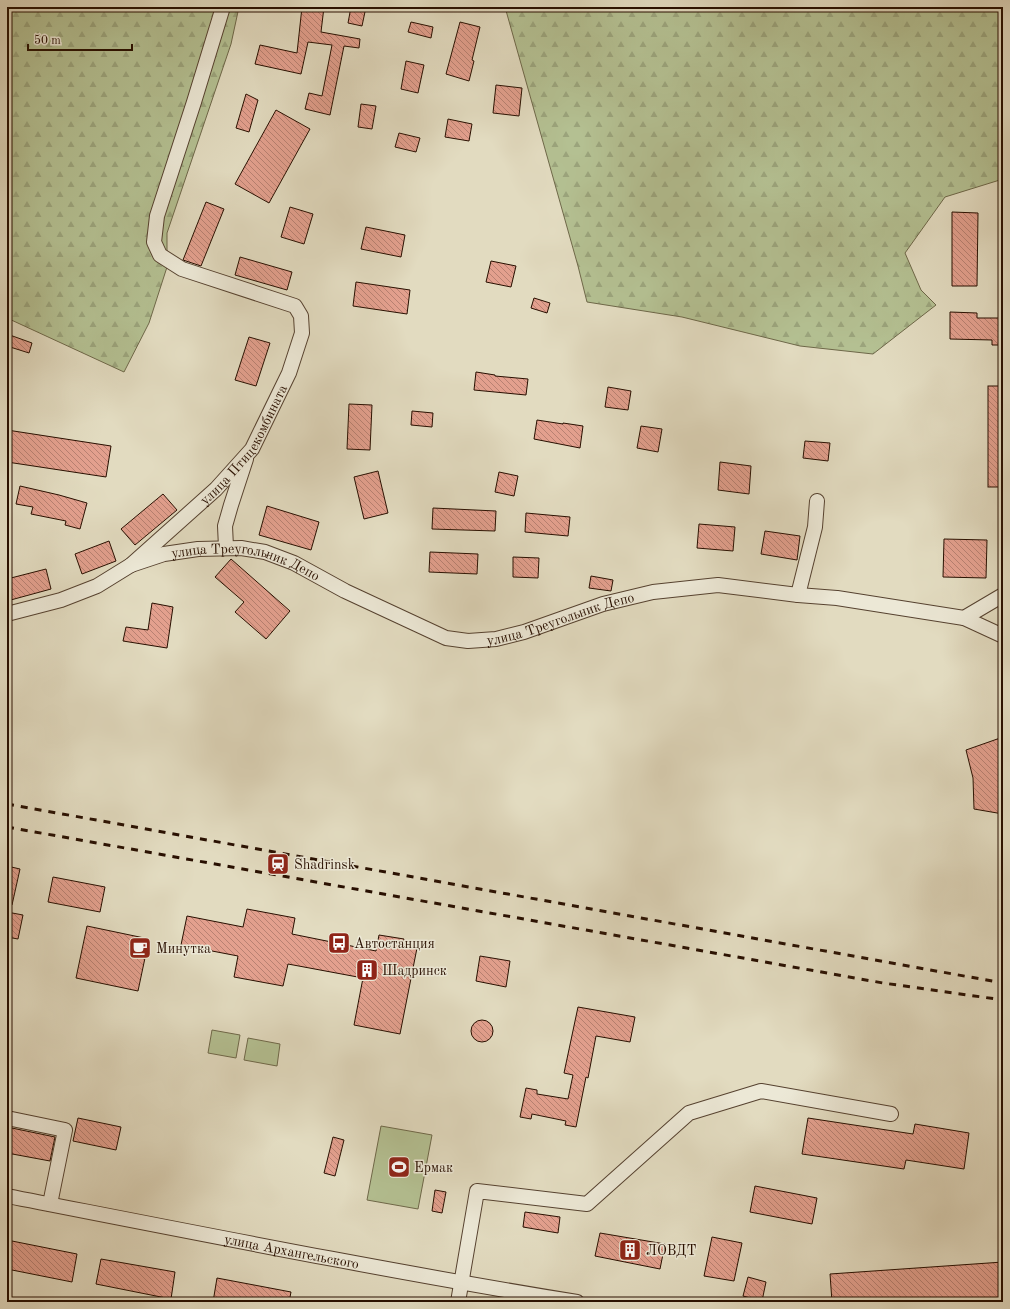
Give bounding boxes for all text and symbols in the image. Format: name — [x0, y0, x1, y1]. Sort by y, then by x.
scale bar — [28, 26, 132, 52]
text: 50 m — [34, 34, 61, 47]
street label: улица Птицекомбината — [198, 383, 290, 508]
street label: улица Треугольник Депо — [170, 542, 322, 584]
street label: улица Треугольник Депо — [486, 591, 636, 648]
station icon: Shadrinsk — [265, 851, 291, 877]
place label: Shadrinsk — [294, 858, 355, 872]
bus stop icon: Автостанция — [326, 930, 352, 956]
cafe icon: Минутка — [127, 935, 153, 961]
place label: Автостанция — [354, 937, 435, 951]
place label: Минутка — [156, 942, 211, 956]
building icon: Шадринск — [354, 957, 380, 983]
place label: Шадринск — [382, 964, 447, 978]
sports icon: Ермак — [386, 1154, 412, 1180]
place label: Ермак — [414, 1161, 453, 1175]
street label: улица Архангельского — [223, 1232, 360, 1272]
building icon: ЛОВДТ — [617, 1237, 643, 1263]
place label: ЛОВДТ — [646, 1244, 696, 1258]

